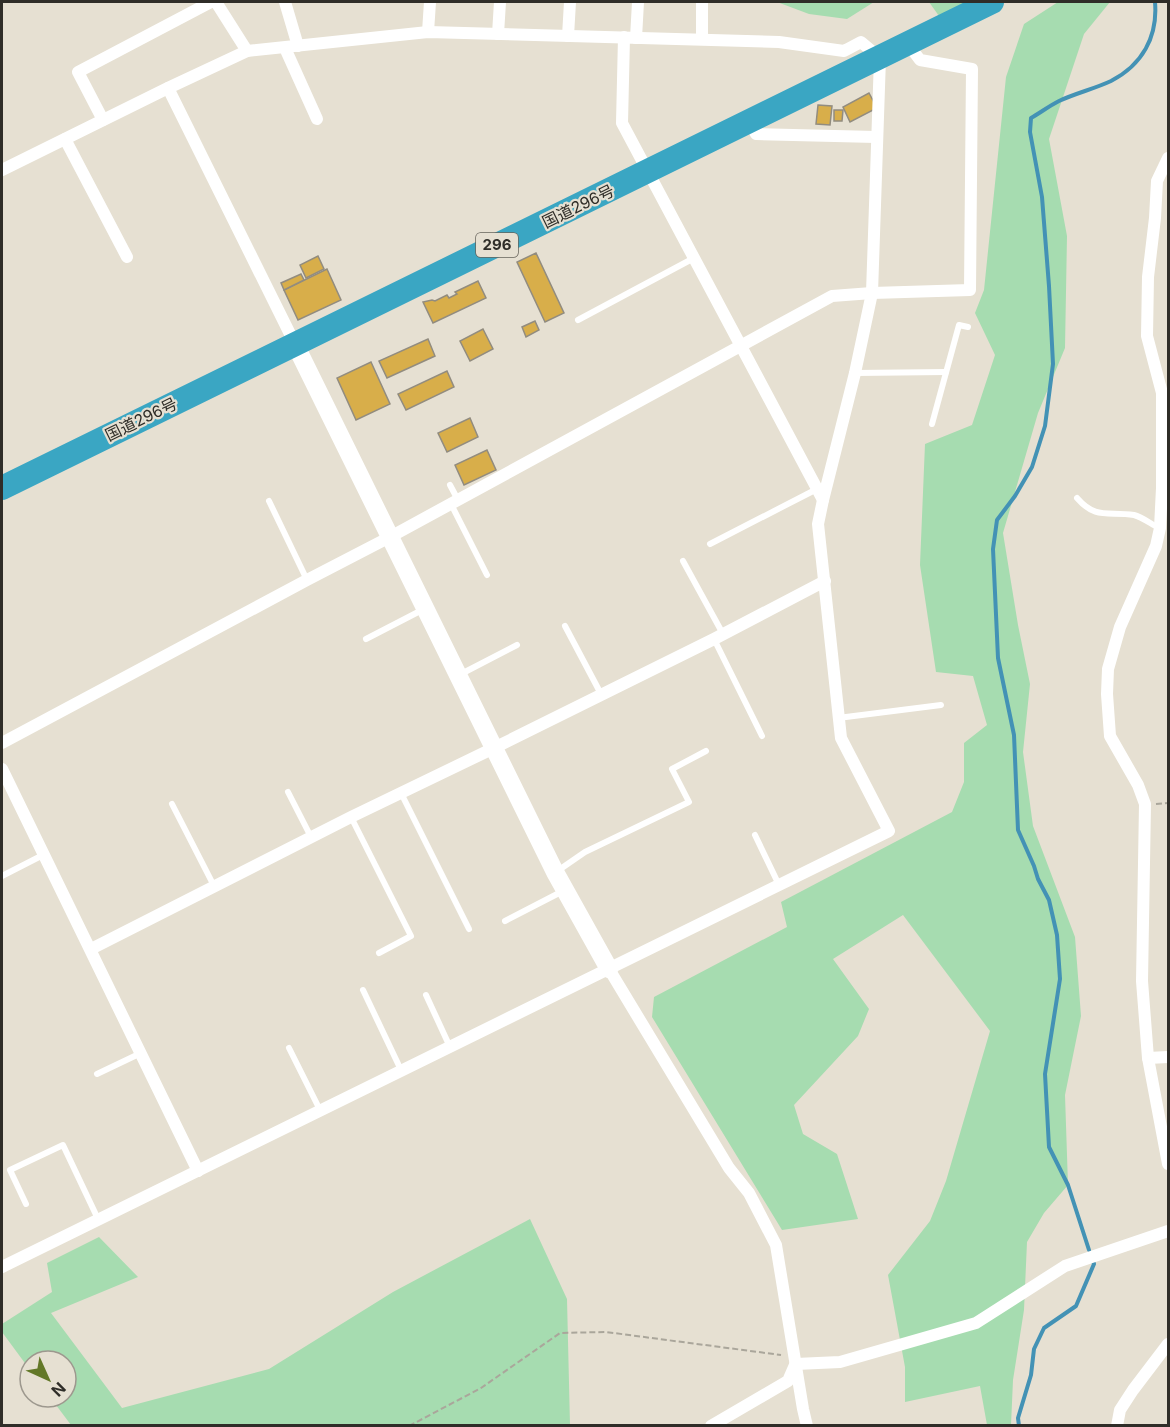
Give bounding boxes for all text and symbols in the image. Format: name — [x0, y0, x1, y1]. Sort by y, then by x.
street label: 国道296号 — [539, 180, 617, 232]
road number: 296 — [476, 233, 518, 257]
street label: 国道296号 — [102, 393, 180, 445]
north arrow — [18, 1349, 78, 1409]
text: N — [47, 1378, 70, 1401]

